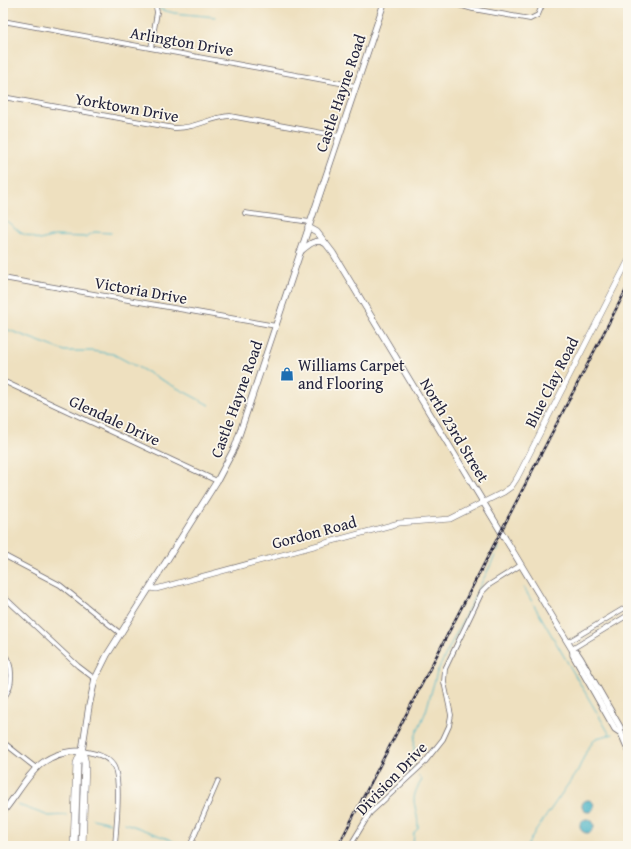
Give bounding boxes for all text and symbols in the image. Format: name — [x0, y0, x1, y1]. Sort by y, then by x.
street label: Arlington Drive — [128, 20, 236, 62]
street label: Castle Hayne Road — [309, 30, 372, 155]
street label: Yorktown Drive — [73, 86, 181, 128]
street label: Victoria Drive — [93, 270, 189, 310]
street label: Blue Clay Road — [518, 332, 584, 432]
street label: Castle Hayne Road — [204, 336, 269, 461]
place label: Williams Carpet and Flooring — [298, 353, 405, 395]
shop icon: Williams Carpet and Flooring — [279, 366, 295, 382]
street label: North 23rd Street — [414, 373, 496, 487]
street label: Glendale Drive — [66, 388, 164, 452]
street label: Gordon Road — [269, 509, 359, 555]
street label: Division Drive — [350, 736, 432, 820]

